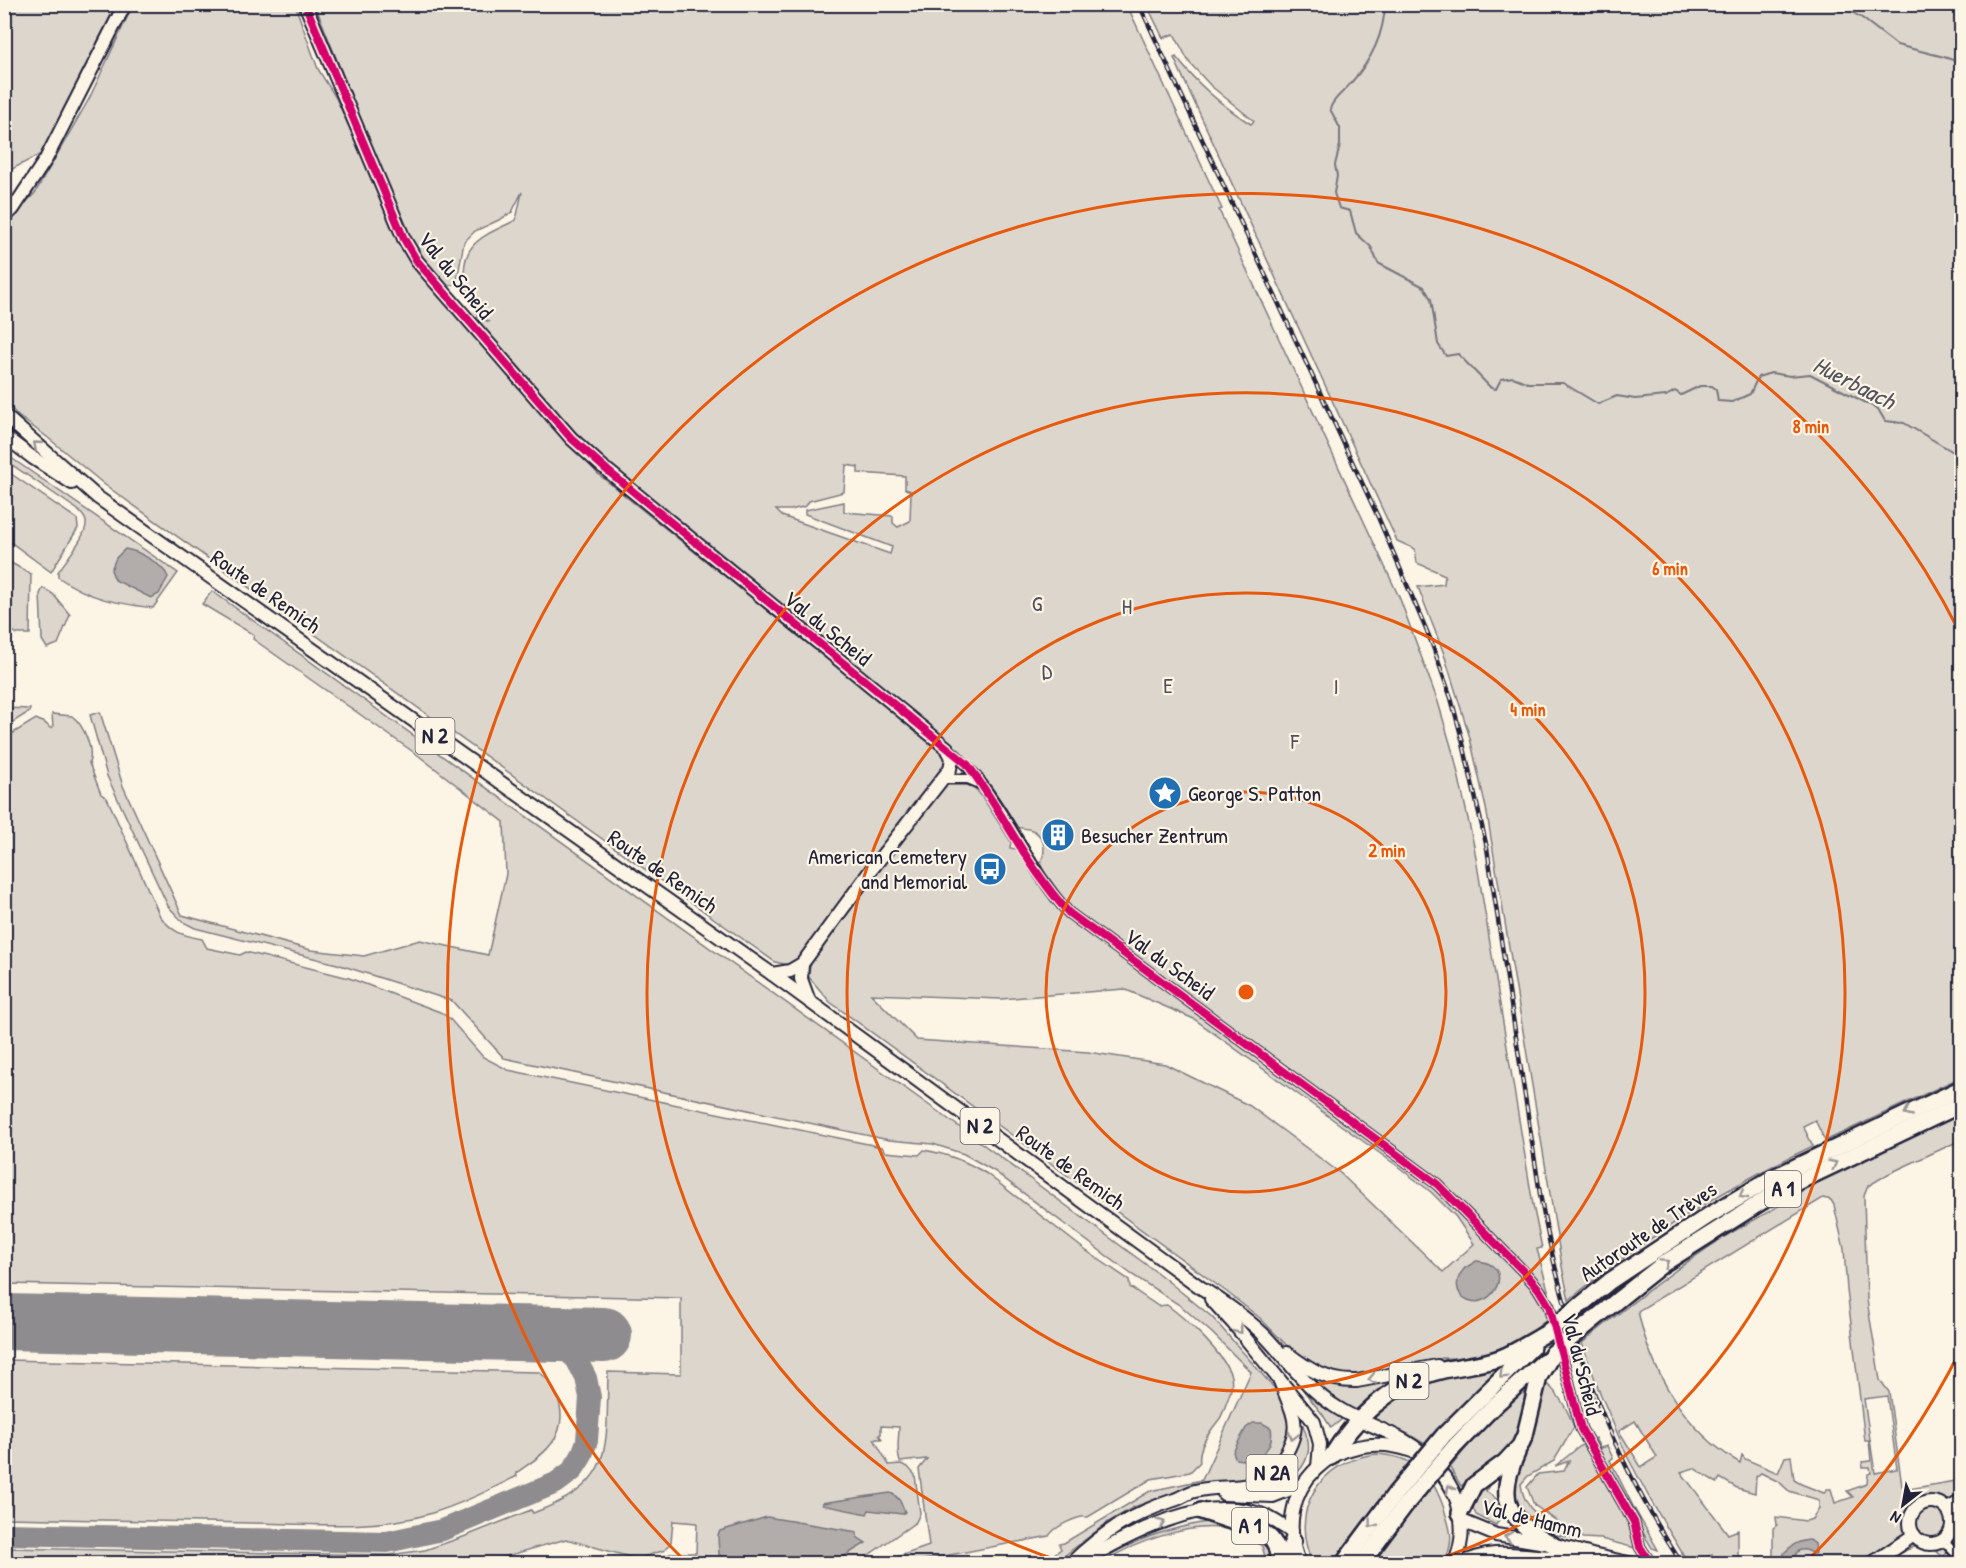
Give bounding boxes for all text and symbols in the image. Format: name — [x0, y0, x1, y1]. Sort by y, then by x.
street label: Val du Scheid — [411, 225, 501, 325]
water label: Huerbaach — [1808, 348, 1903, 417]
text: 8 min — [1793, 414, 1829, 439]
one-way arrow — [33, 441, 44, 452]
street label: Route de Remich — [205, 542, 327, 640]
text: 6 min — [1652, 556, 1688, 581]
street label: Val du Scheid — [778, 583, 878, 673]
park label: G — [1032, 588, 1043, 618]
park label: H — [1122, 591, 1132, 621]
park label: D — [1042, 656, 1053, 686]
park label: E — [1163, 670, 1173, 700]
park label: I — [1333, 671, 1339, 701]
text: 4 min — [1510, 697, 1546, 722]
road number: N 2 — [416, 718, 454, 754]
park label: F — [1290, 726, 1300, 756]
place icon: George S. Patton — [1147, 775, 1183, 811]
place label: George S. Patton — [1188, 778, 1321, 808]
building icon: Besucher Zentrum — [1040, 817, 1076, 853]
place label: Besucher Zentrum — [1081, 820, 1228, 850]
street label: Route de Remich — [602, 822, 724, 920]
text: 2 min — [1369, 838, 1405, 863]
place label: American Cemetery and Memorial — [808, 841, 967, 896]
bus stop icon: American Cemetery and Memorial — [972, 851, 1008, 887]
street label: Val du Scheid — [1119, 921, 1221, 1007]
centre of rings — [1236, 982, 1256, 1002]
one-way arrow — [1904, 1105, 1915, 1117]
road number: N 2 — [960, 1108, 1000, 1144]
street label: Route de Remich — [1010, 1117, 1132, 1217]
one-way arrow — [1826, 1160, 1837, 1172]
road number: A 1 — [1765, 1171, 1801, 1207]
street label: Autoroute de Trèves — [1574, 1174, 1722, 1288]
one-way arrow — [1739, 1188, 1749, 1199]
one-way arrow — [1658, 1259, 1669, 1270]
street label: Val du Scheid — [1555, 1310, 1609, 1419]
one-way arrow — [1232, 1324, 1243, 1335]
road number: N 2 — [1390, 1363, 1428, 1399]
one-way arrow — [1500, 1368, 1511, 1379]
one-way arrow — [1367, 1372, 1377, 1385]
one-way arrow — [1288, 1431, 1301, 1441]
road number: N 2A — [1246, 1455, 1298, 1491]
north arrow — [1873, 1475, 1933, 1535]
one-way arrow — [1446, 1484, 1457, 1495]
street label: Val de Hamm — [1478, 1491, 1586, 1545]
text: N — [1886, 1506, 1905, 1529]
road number: A 1 — [1232, 1508, 1268, 1544]
one-way arrow — [1368, 1517, 1379, 1528]
one-way arrow — [1154, 1518, 1165, 1530]
one-way arrow — [1504, 1532, 1513, 1544]

